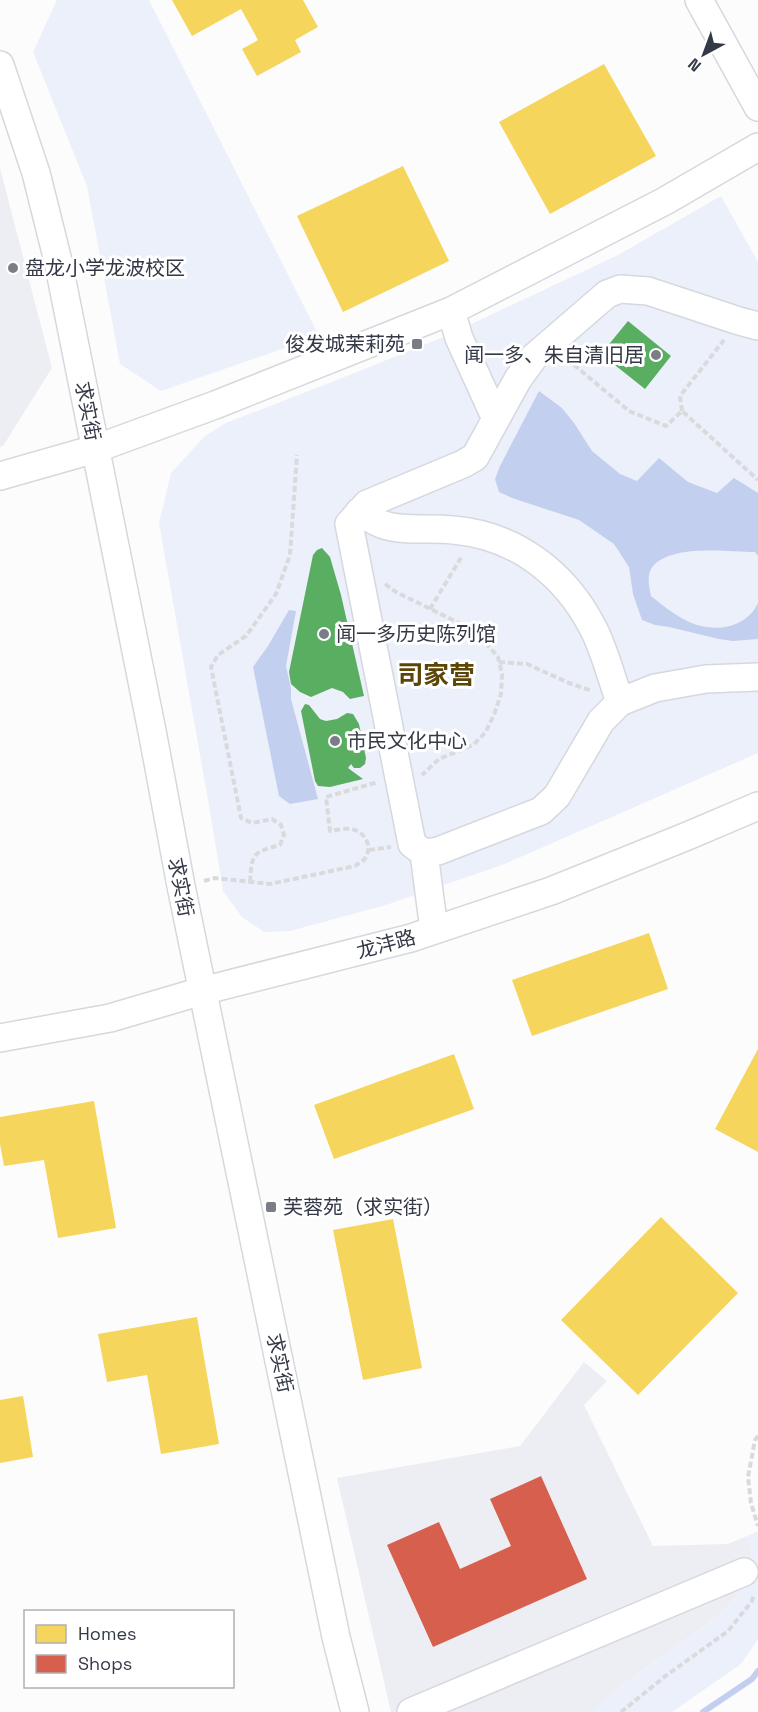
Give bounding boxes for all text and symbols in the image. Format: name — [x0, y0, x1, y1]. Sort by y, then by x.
north arrow — [674, 24, 734, 84]
text: N — [684, 53, 705, 76]
place label: 盘龙小学龙波校区 — [25, 255, 185, 281]
marker: 盘龙小学龙波校区 — [6, 261, 20, 275]
place label: 俊发城茉莉苑 — [285, 331, 405, 357]
marker: 俊发城茉莉苑 — [410, 337, 424, 351]
place label: 闻一多、朱自清旧居 — [464, 342, 644, 368]
marker: 闻一多、朱自清旧居 — [649, 348, 663, 362]
street label: 求实街 — [70, 379, 106, 443]
place label: 闻一多历史陈列馆 — [336, 621, 496, 647]
marker: 闻一多历史陈列馆 — [317, 627, 331, 641]
district label: 司家营 — [397, 658, 475, 692]
place label: 市民文化中心 — [347, 728, 467, 754]
marker: 市民文化中心 — [328, 734, 342, 748]
street label: 求实街 — [163, 855, 199, 919]
street label: 龙沣路 — [354, 924, 418, 964]
place label: 芙蓉苑（求实街） — [283, 1194, 443, 1220]
marker: 芙蓉苑（求实街） — [264, 1200, 278, 1214]
street label: 求实街 — [261, 1331, 299, 1395]
legend — [24, 1610, 234, 1688]
text: Homes — [78, 1622, 137, 1645]
text: Shops — [78, 1652, 132, 1675]

